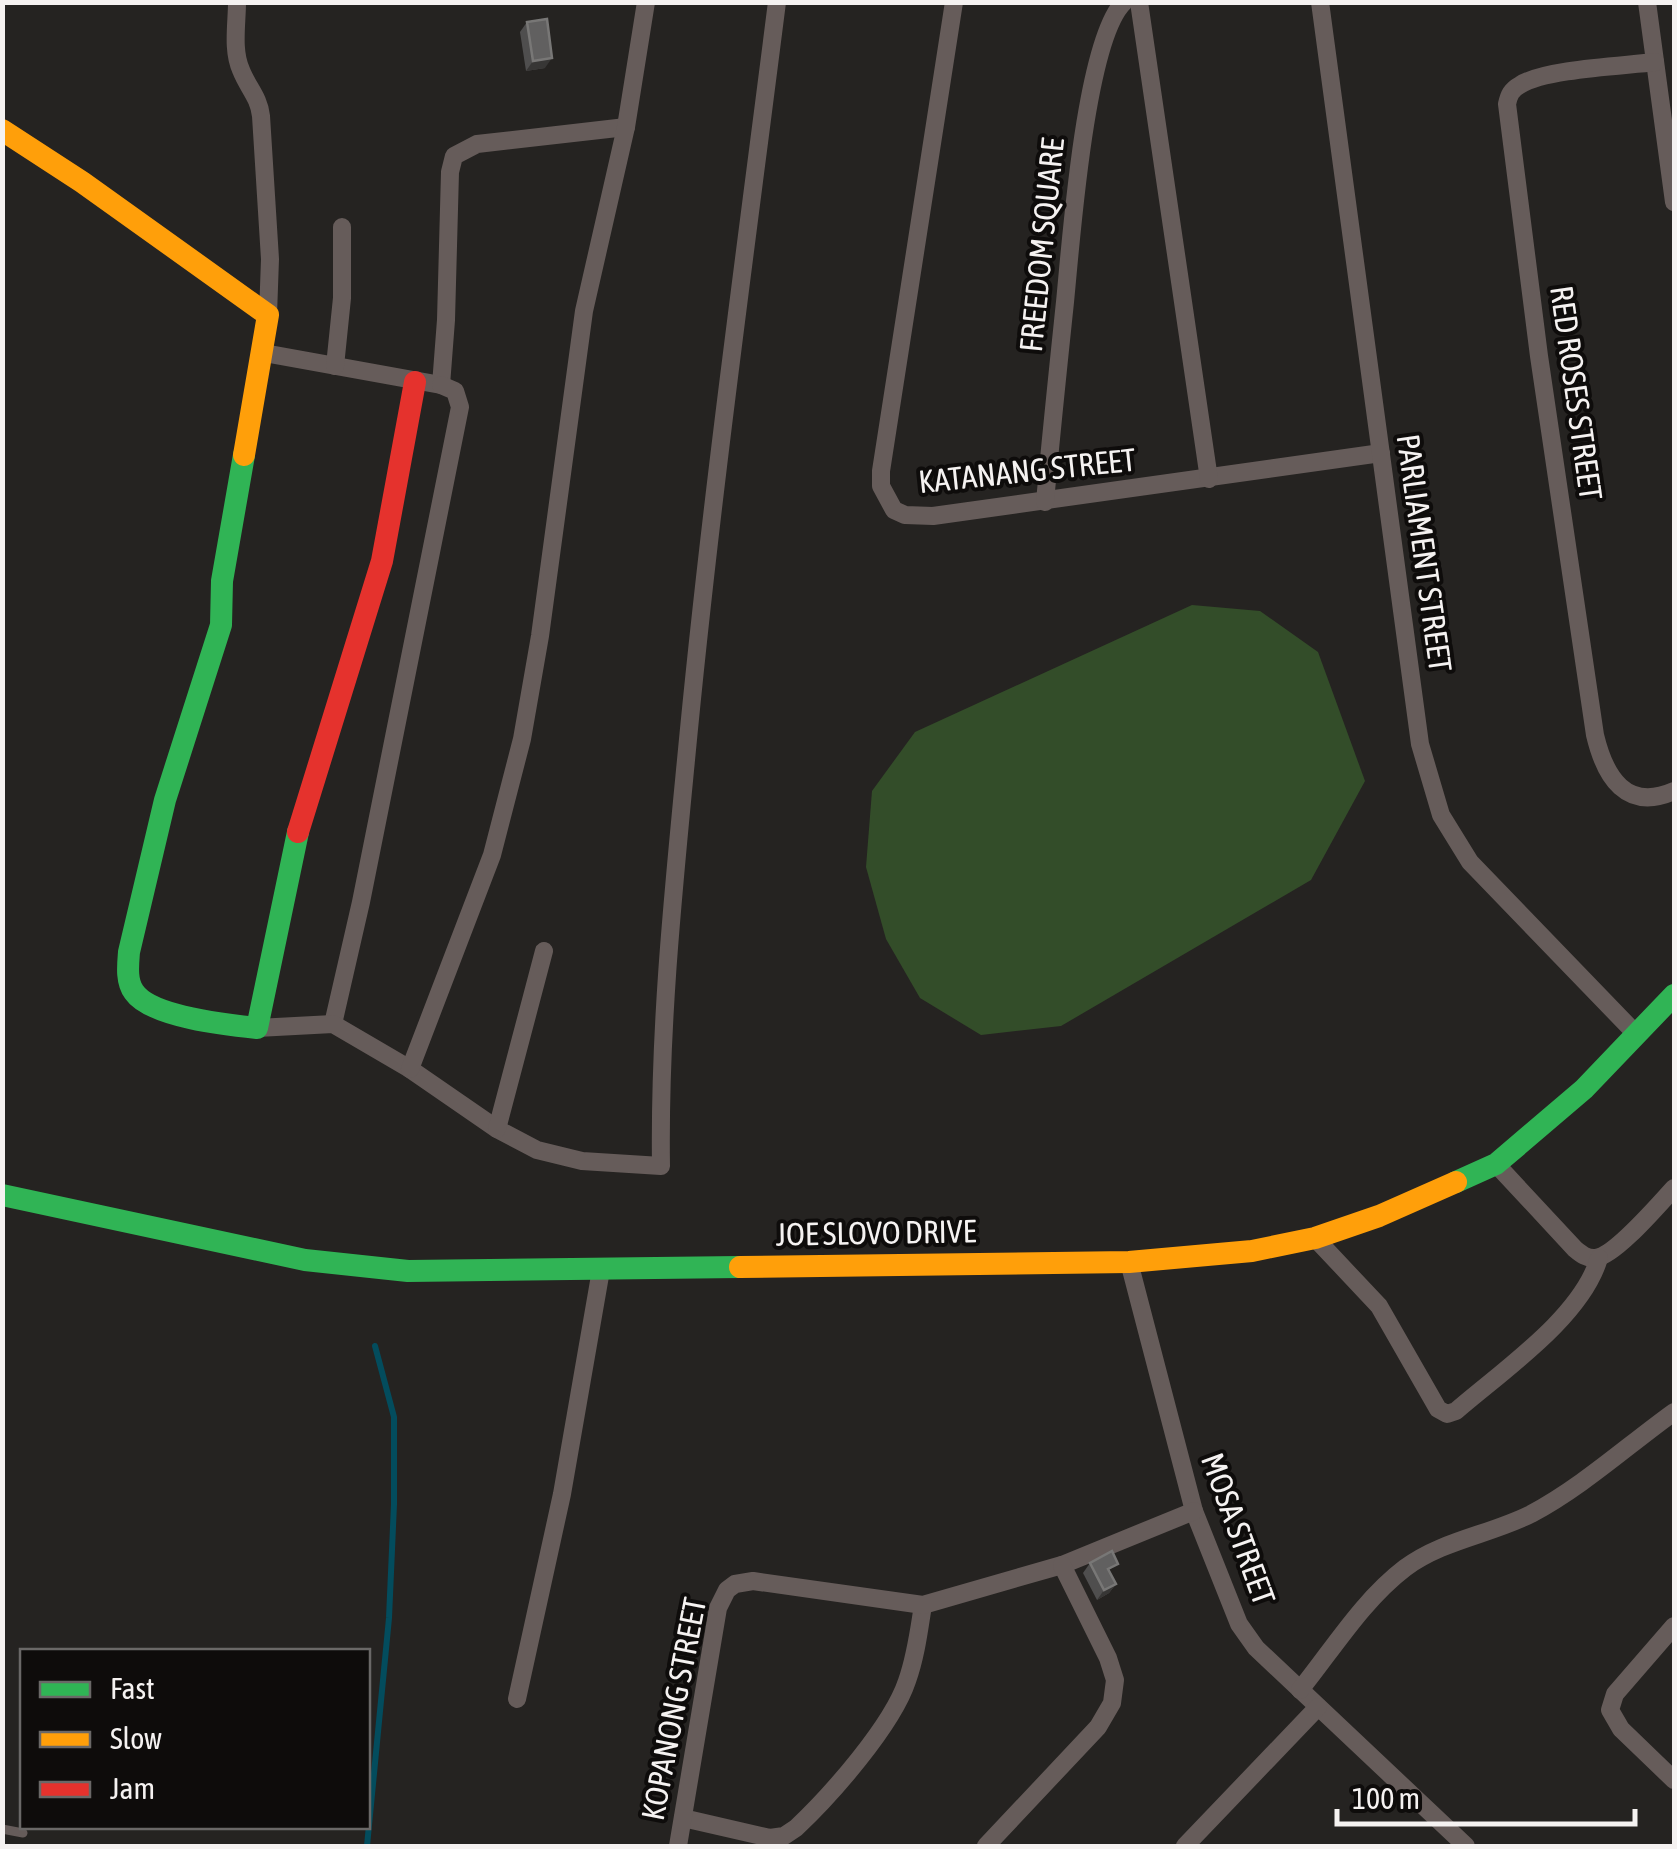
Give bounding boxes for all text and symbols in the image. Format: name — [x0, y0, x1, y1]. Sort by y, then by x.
street label: FREEDOM SQUARE — [1012, 136, 1071, 354]
street label: RED ROSES STREET — [1543, 283, 1610, 502]
street label: PARLIAMENT STREET — [1390, 432, 1459, 674]
street label: KATANANG STREET — [917, 441, 1137, 500]
street label: JOE SLOVO DRIVE — [776, 1212, 977, 1253]
street label: MOSA STREET — [1194, 1448, 1283, 1610]
street label: KOPANONG STREET — [634, 1594, 713, 1823]
legend — [20, 1649, 370, 1829]
text: Fast — [110, 1671, 155, 1705]
text: Slow — [110, 1721, 162, 1755]
scale bar — [1337, 1764, 1634, 1826]
text: Jam — [110, 1771, 155, 1805]
text: 100 m — [1352, 1781, 1420, 1815]

